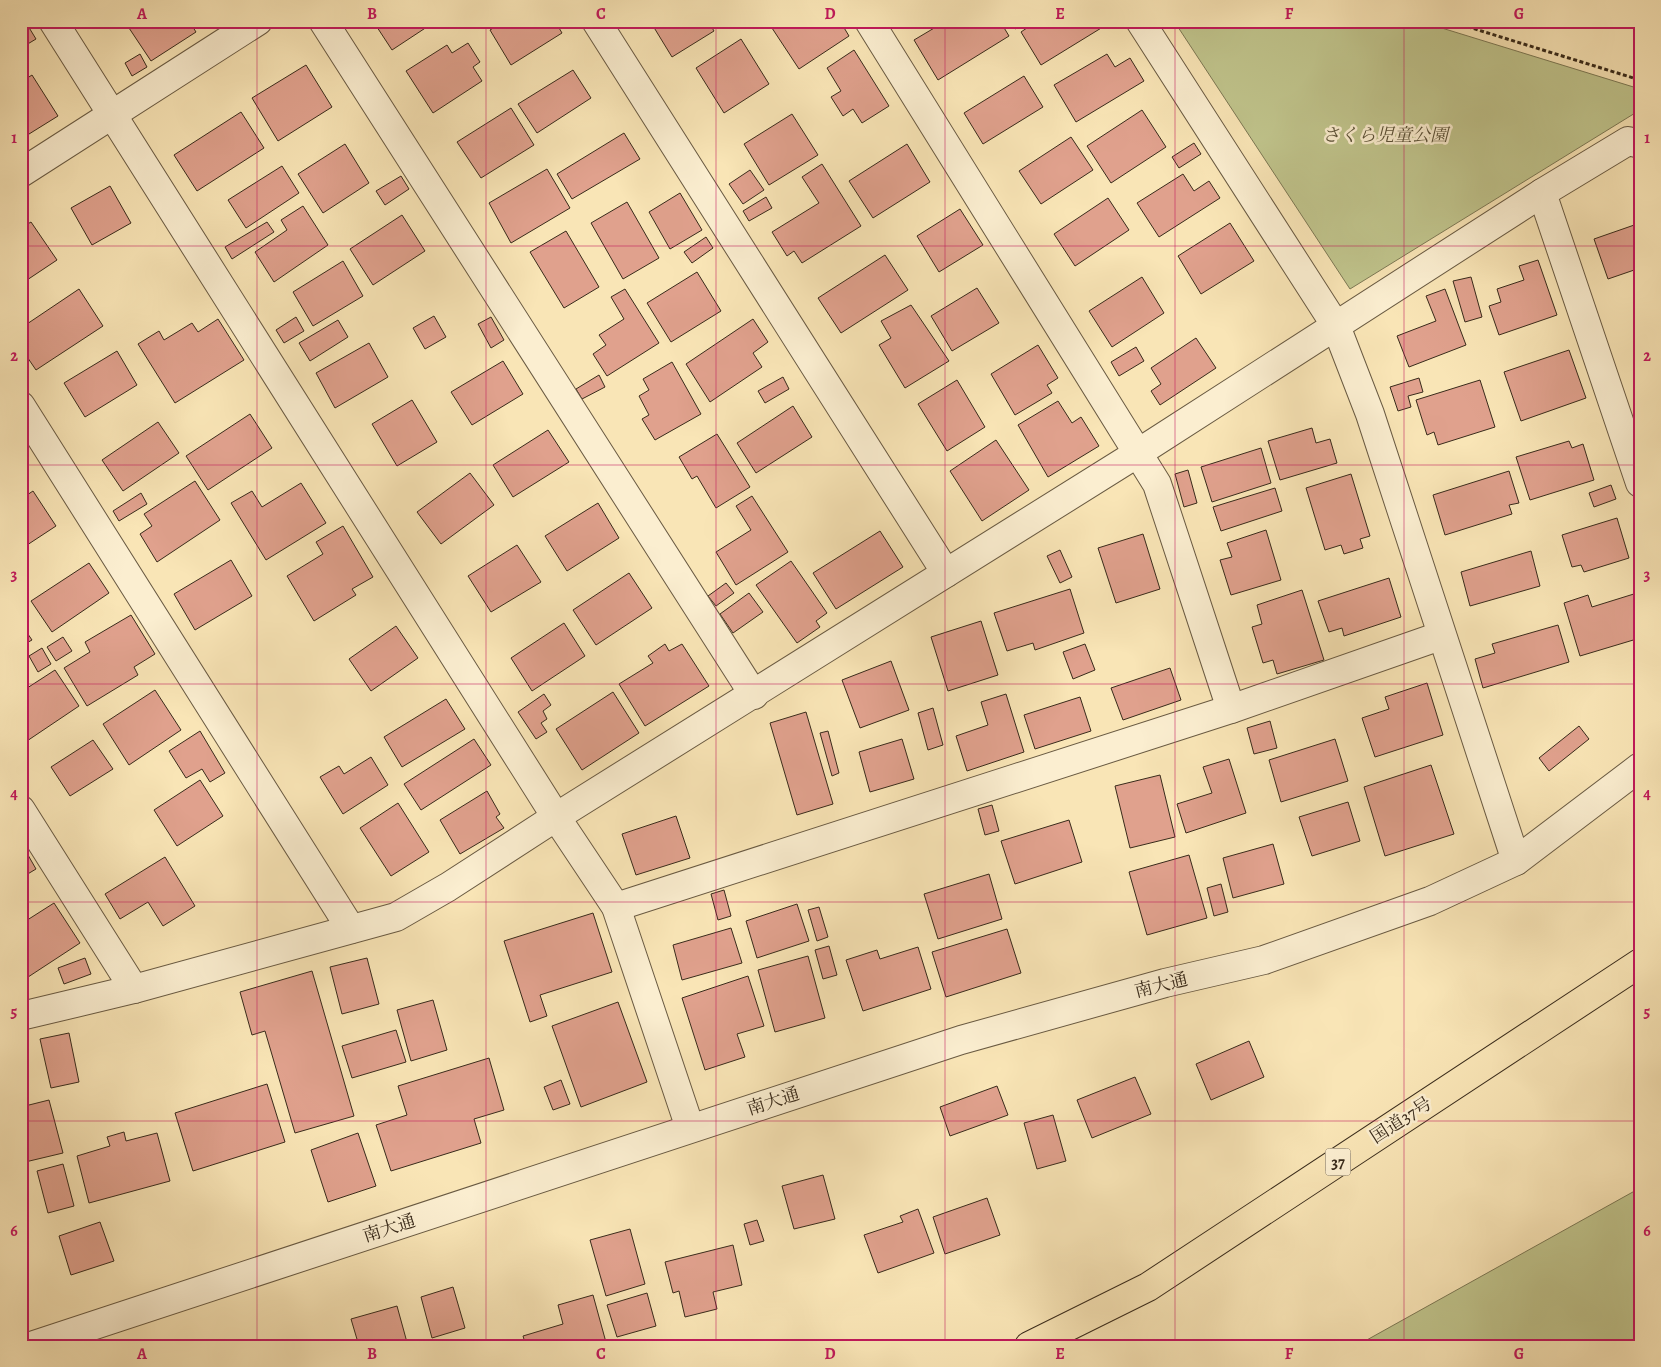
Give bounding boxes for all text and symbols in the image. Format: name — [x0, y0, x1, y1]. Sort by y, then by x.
text: A — [136, 3, 148, 25]
text: B — [367, 3, 377, 25]
text: C — [596, 3, 606, 25]
text: D — [824, 3, 836, 25]
text: E — [1055, 3, 1065, 25]
text: F — [1285, 3, 1294, 25]
text: G — [1514, 3, 1524, 25]
park label: さくら児童公園 — [1322, 123, 1451, 147]
text: 1 — [11, 127, 17, 149]
text: 1 — [1644, 127, 1650, 149]
text: 2 — [10, 345, 18, 367]
text: 2 — [1643, 345, 1651, 367]
text: 3 — [11, 564, 18, 586]
text: 3 — [1644, 564, 1651, 586]
text: 4 — [10, 783, 18, 805]
text: 4 — [1643, 783, 1651, 805]
street label: 南大通 — [1132, 967, 1190, 1003]
text: 5 — [11, 1001, 18, 1023]
text: 5 — [1644, 1001, 1651, 1023]
street label: 南大通 — [744, 1081, 802, 1121]
street label: 国道37号 — [1366, 1091, 1436, 1149]
road number: 37 — [1326, 1148, 1350, 1176]
street label: 南大通 — [360, 1208, 418, 1248]
text: 6 — [10, 1220, 18, 1242]
text: 6 — [1643, 1220, 1651, 1242]
text: A — [136, 1343, 148, 1365]
text: B — [367, 1343, 377, 1365]
text: C — [596, 1343, 606, 1365]
text: D — [824, 1343, 836, 1365]
text: E — [1055, 1343, 1065, 1365]
text: F — [1285, 1343, 1294, 1365]
text: G — [1514, 1343, 1524, 1365]

